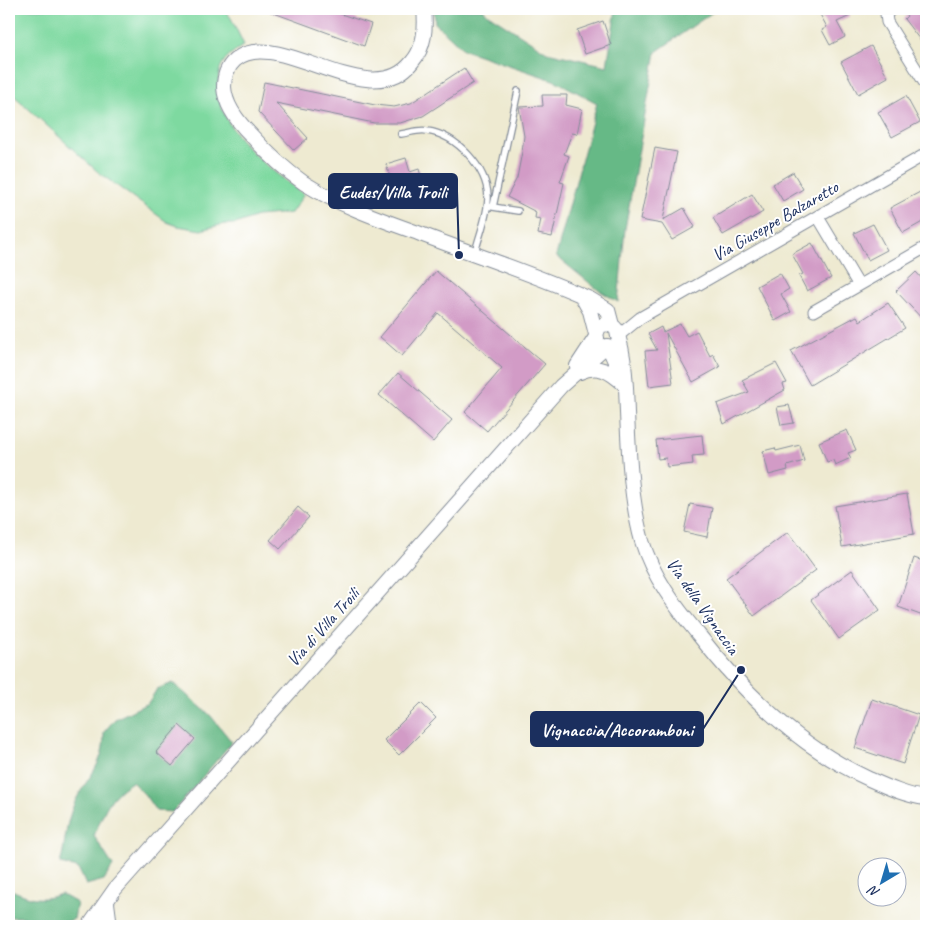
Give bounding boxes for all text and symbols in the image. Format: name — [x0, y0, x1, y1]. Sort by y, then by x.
callout: Eudes/Villa Troili — [329, 174, 457, 208]
street label: Via Giuseppe Balzaretto — [708, 175, 844, 266]
text: Eudes/Villa Troili — [339, 180, 449, 204]
street label: Via della Vignaccia — [662, 554, 745, 660]
street label: Via di Villa Troili — [282, 581, 366, 671]
callout: Vignaccia/Accoramboni — [531, 712, 703, 746]
text: Vignaccia/Accoramboni — [541, 718, 696, 742]
north arrow — [858, 858, 908, 908]
text: N — [864, 881, 883, 901]

